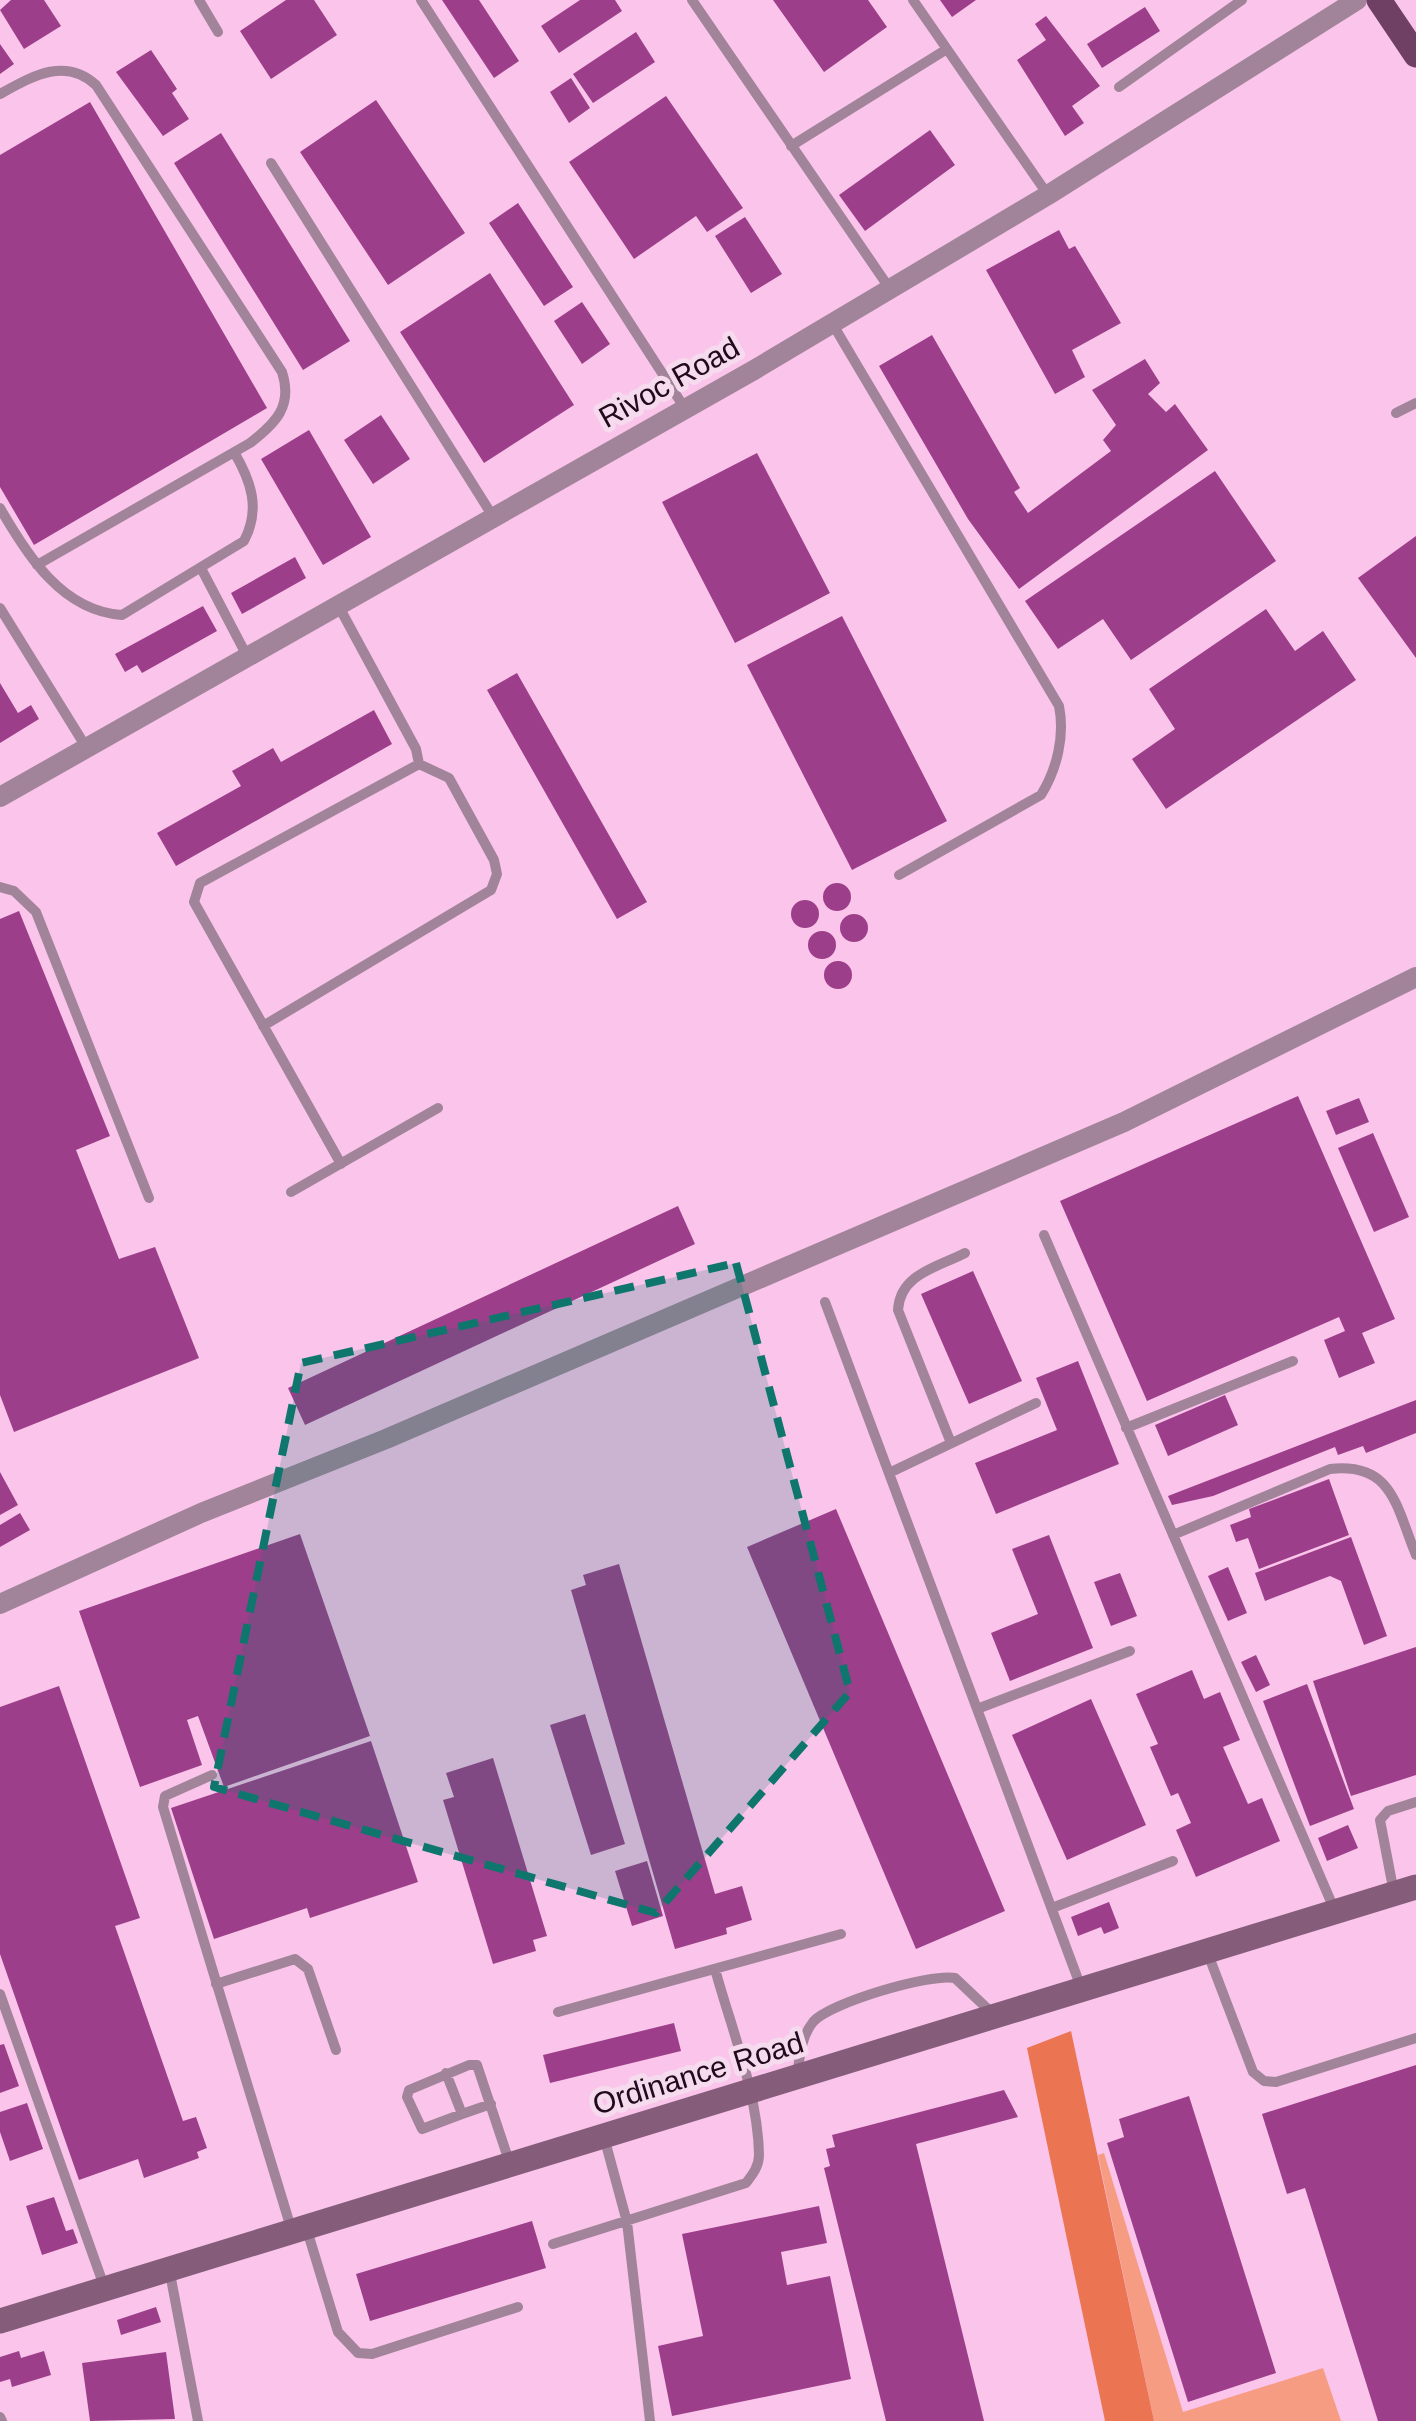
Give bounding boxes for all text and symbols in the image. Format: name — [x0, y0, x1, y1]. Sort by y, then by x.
street label: Rivoc Road — [593, 330, 745, 434]
street label: Ordinance Road — [589, 2025, 807, 2121]

